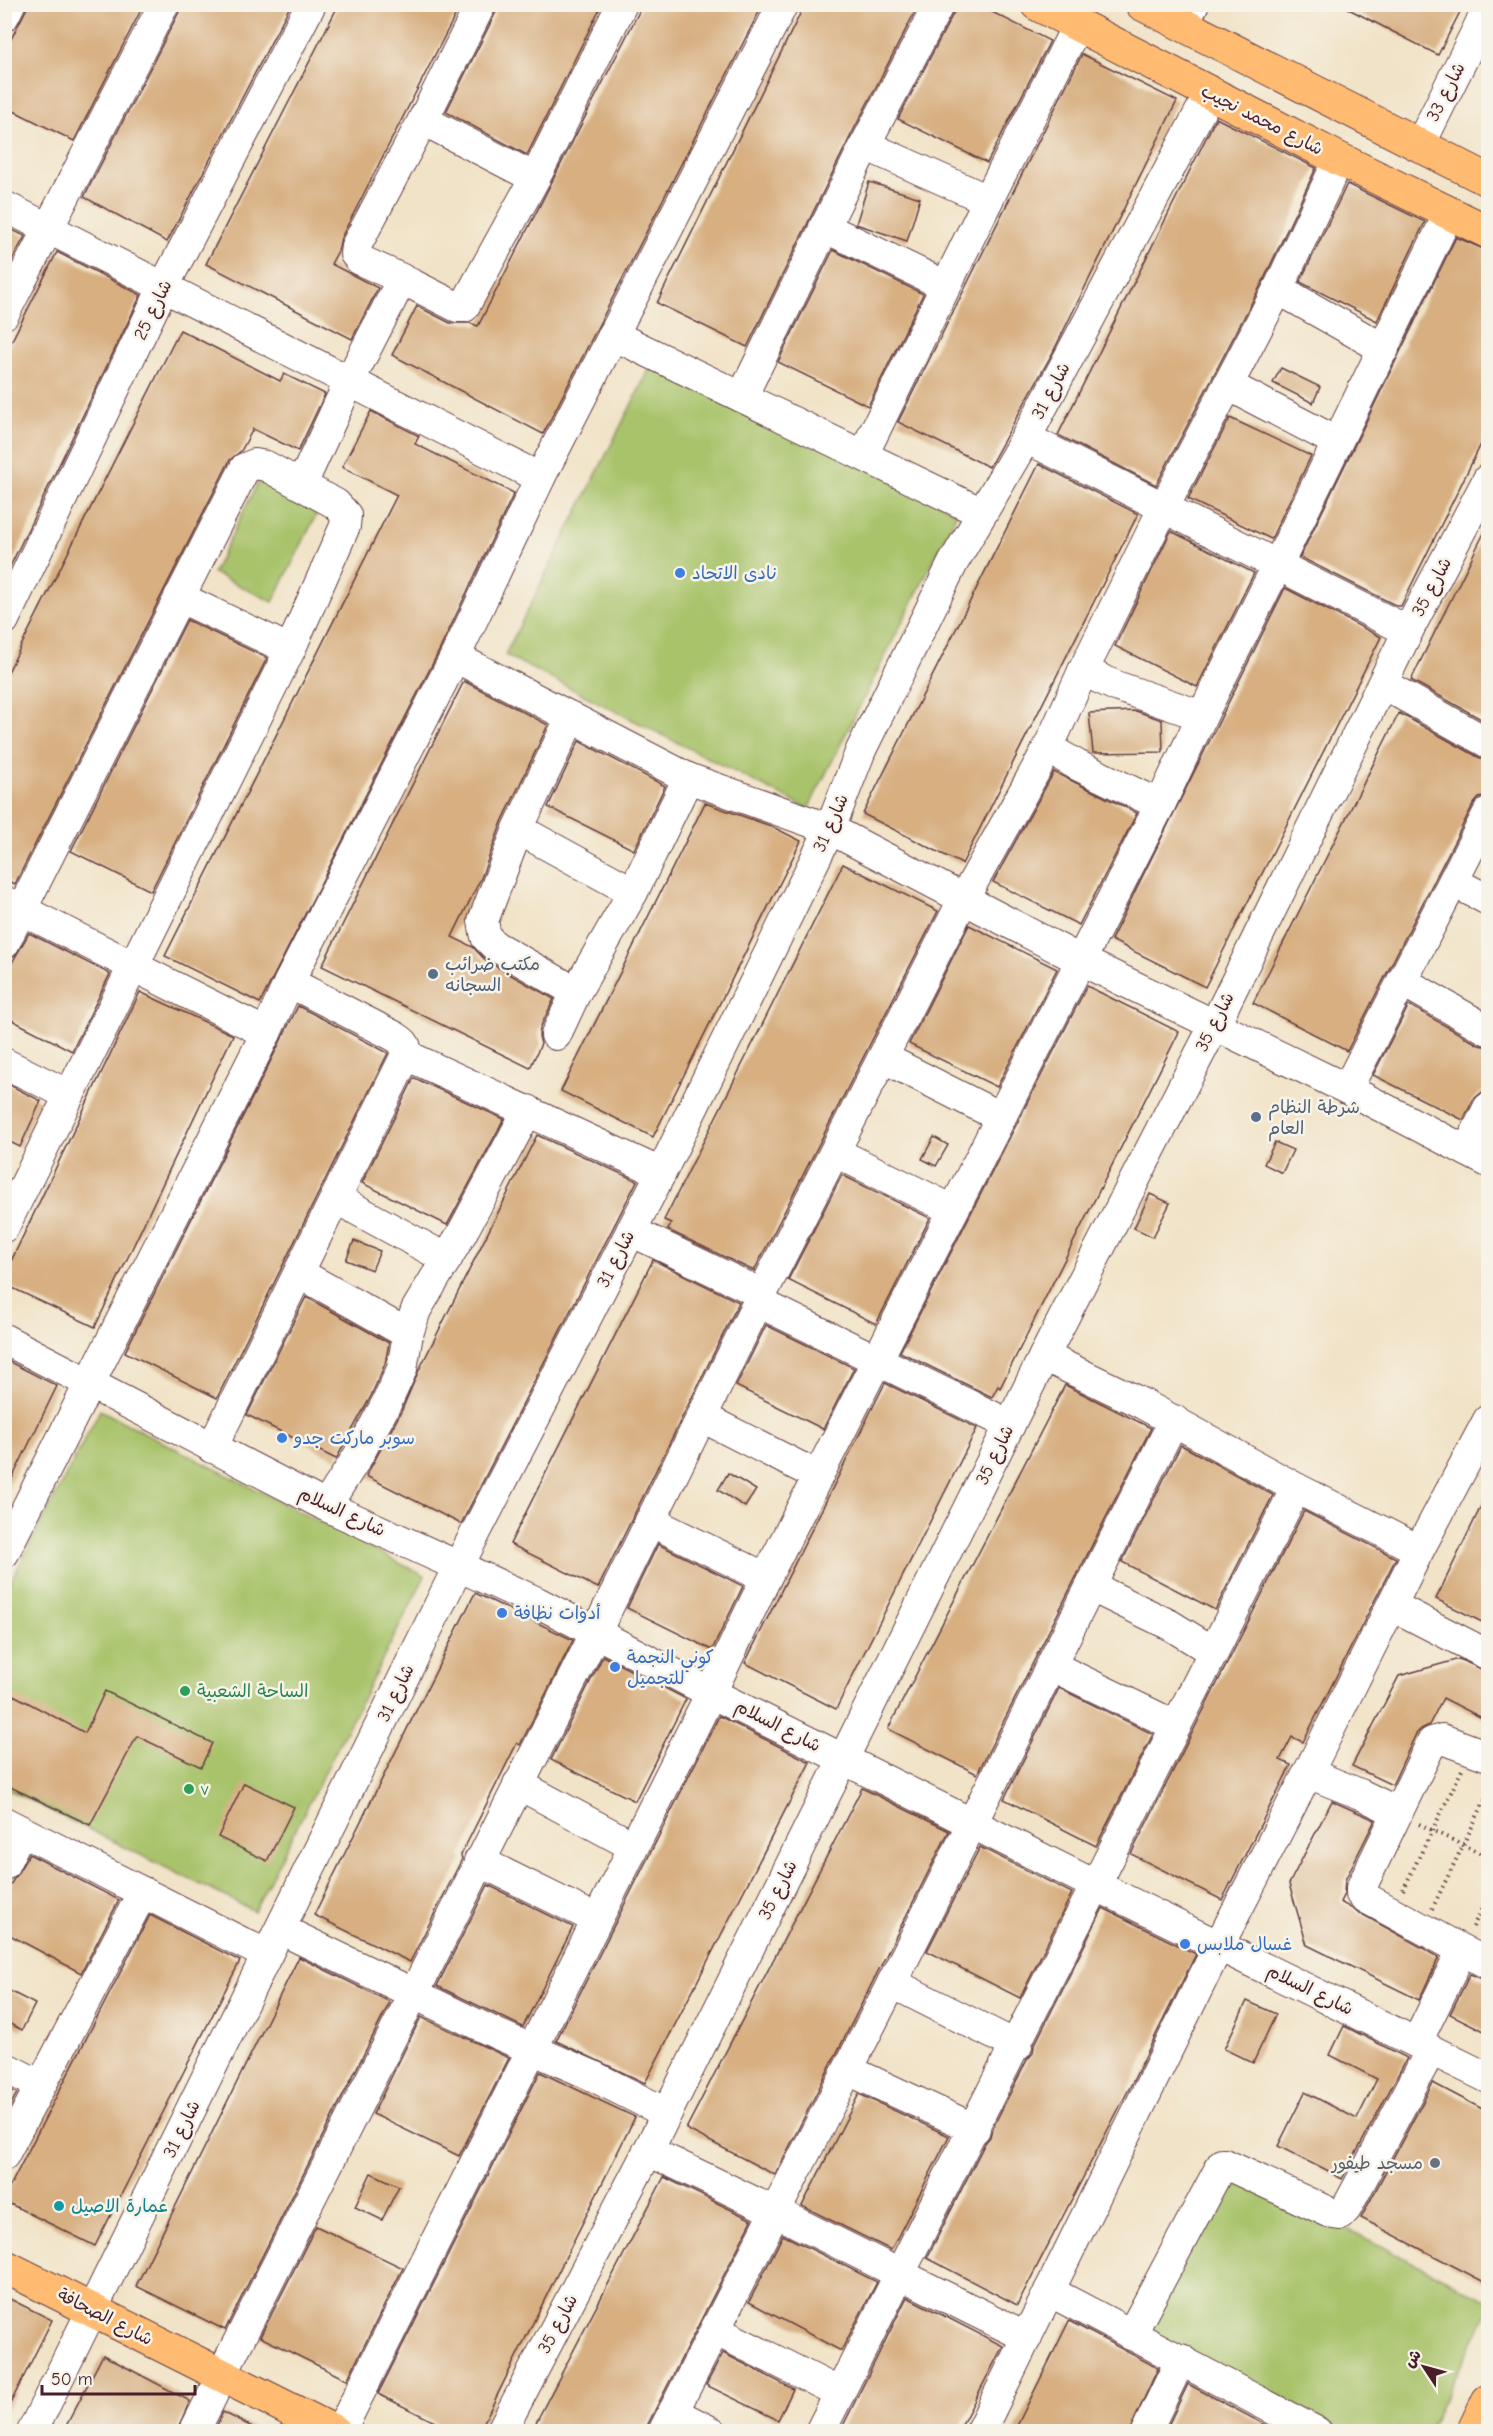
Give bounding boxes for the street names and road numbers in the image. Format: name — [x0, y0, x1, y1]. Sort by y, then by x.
street label: شارع 33 — [1422, 59, 1471, 125]
street label: شارع محمد نجيب — [1197, 80, 1326, 161]
street label: شارع 25 — [130, 277, 177, 344]
street label: شارع 31 — [1027, 359, 1076, 423]
street label: شارع 35 — [1408, 554, 1457, 621]
street label: شارع 31 — [809, 791, 854, 856]
street label: شارع 35 — [1191, 989, 1240, 1056]
street label: شارع 31 — [593, 1227, 640, 1291]
street label: شارع 35 — [972, 1422, 1019, 1489]
street label: شارع السلام — [294, 1483, 389, 1544]
street label: شارع 31 — [373, 1661, 420, 1726]
street label: شارع السلام — [730, 1695, 824, 1759]
street label: شارع 35 — [754, 1857, 803, 1924]
street label: شارع السلام — [1262, 1960, 1356, 2023]
street label: شارع 31 — [159, 2097, 206, 2162]
street label: شارع الصحافة — [53, 2284, 156, 2351]
street label: شارع 35 — [534, 2291, 583, 2358]

